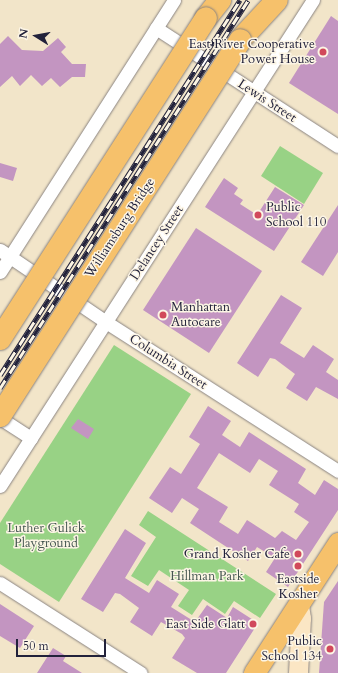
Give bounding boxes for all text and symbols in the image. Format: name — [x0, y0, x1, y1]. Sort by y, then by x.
north arrow — [16, 16, 56, 56]
text: N — [15, 28, 32, 40]
place label: East River Cooperative Power House — [189, 37, 315, 68]
marker: East River Cooperative Power House — [318, 47, 328, 57]
street label: Lewis Street — [235, 76, 299, 126]
street label: Williamsburg Bridge — [82, 175, 158, 281]
place label: Public School 110 — [266, 200, 326, 231]
street label: Delancey Street — [127, 203, 187, 283]
marker: Public School 110 — [253, 210, 263, 220]
place label: Manhattan Autocare — [171, 300, 230, 331]
marker: Manhattan Autocare — [158, 310, 168, 320]
street label: Columbia Street — [126, 331, 210, 393]
park label: Luther Gulick Playground — [7, 521, 85, 552]
place label: Grand Kosher Cafe — [184, 546, 290, 562]
marker: Grand Kosher Cafe — [293, 549, 303, 559]
marker: Eastside Kosher — [293, 561, 303, 571]
park label: Hillman Park — [170, 568, 244, 584]
place label: Eastside Kosher — [277, 572, 319, 603]
place label: East Side Glatt — [166, 616, 245, 632]
marker: East Side Glatt — [248, 619, 258, 629]
scale bar — [18, 631, 108, 657]
place label: Public School 134 — [262, 634, 322, 665]
text: 50 m — [23, 638, 49, 654]
marker: Public School 134 — [325, 644, 335, 654]

